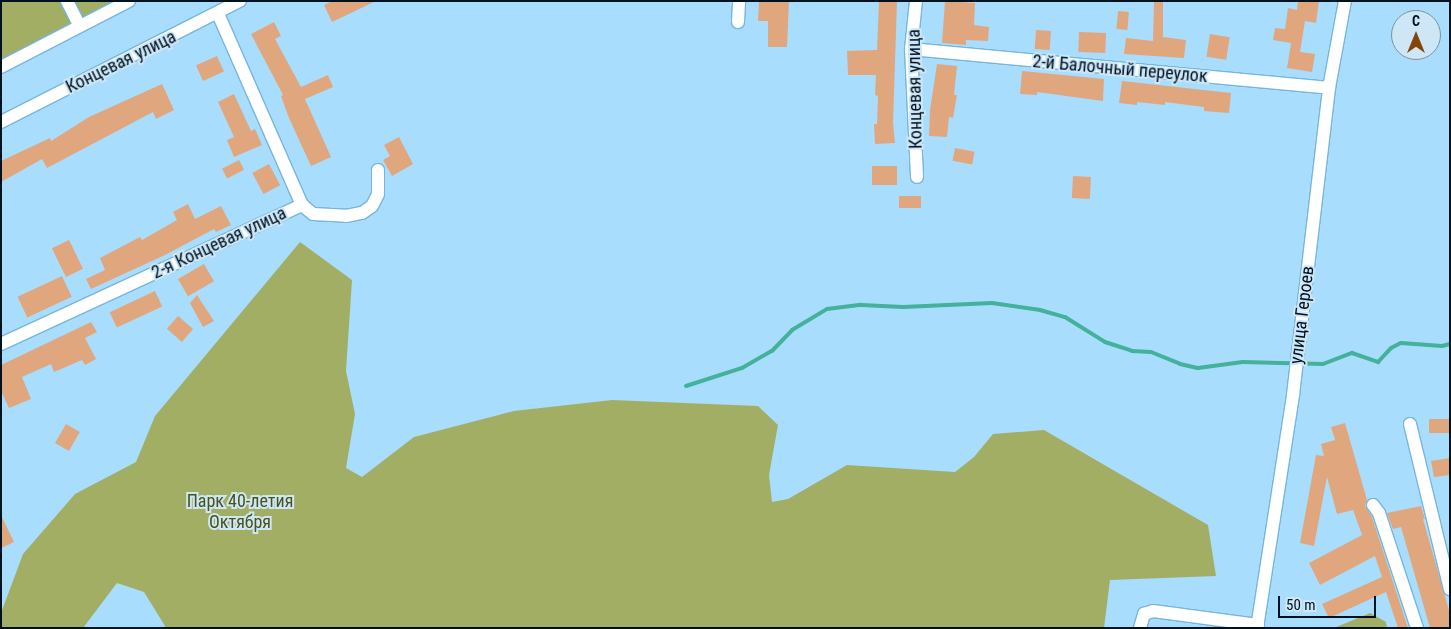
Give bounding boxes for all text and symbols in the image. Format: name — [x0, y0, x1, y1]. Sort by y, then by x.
north arrow — [1391, 10, 1441, 60]
text: С — [1412, 13, 1420, 29]
street label: Концевая улица — [62, 26, 180, 98]
street label: Концевая улица — [903, 29, 927, 149]
street label: 2-й Балочный переулок — [1032, 51, 1208, 87]
street label: 2-я Концевая улица — [148, 202, 290, 284]
street label: улица Героев — [1285, 265, 1319, 365]
park label: Парк 40-летия Октября — [187, 491, 293, 534]
scale bar — [1281, 586, 1378, 618]
text: 50 m — [1286, 596, 1316, 614]

